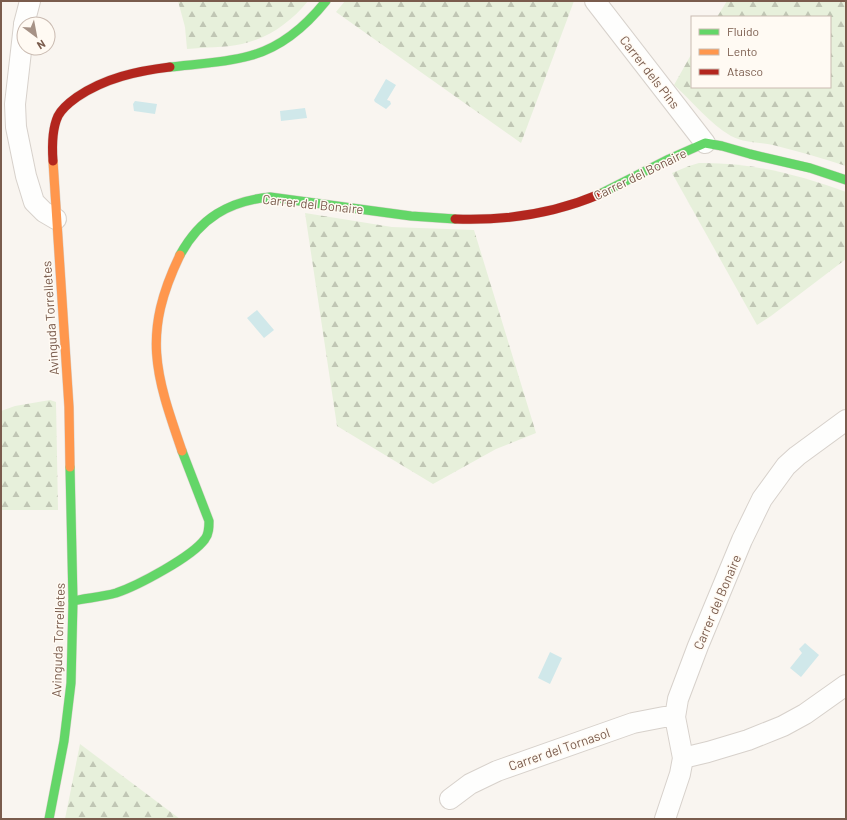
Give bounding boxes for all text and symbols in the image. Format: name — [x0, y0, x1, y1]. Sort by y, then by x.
north arrow — [16, 16, 56, 56]
legend — [691, 16, 831, 88]
text: Fluido — [727, 24, 759, 38]
street label: Carrer dels Pins — [617, 32, 683, 112]
text: N — [35, 37, 48, 52]
text: Lento — [727, 44, 757, 58]
text: Atasco — [727, 64, 763, 78]
street label: Carrer del Bonaire — [591, 145, 689, 203]
street label: Carrer del Bonaire — [262, 191, 364, 217]
street label: Avinguda Torrelletes — [38, 260, 62, 376]
street label: Carrer del Bonaire — [690, 552, 744, 652]
street label: Avinguda Torrelletes — [48, 582, 68, 698]
street label: Carrer del Tornasol — [506, 724, 612, 774]

